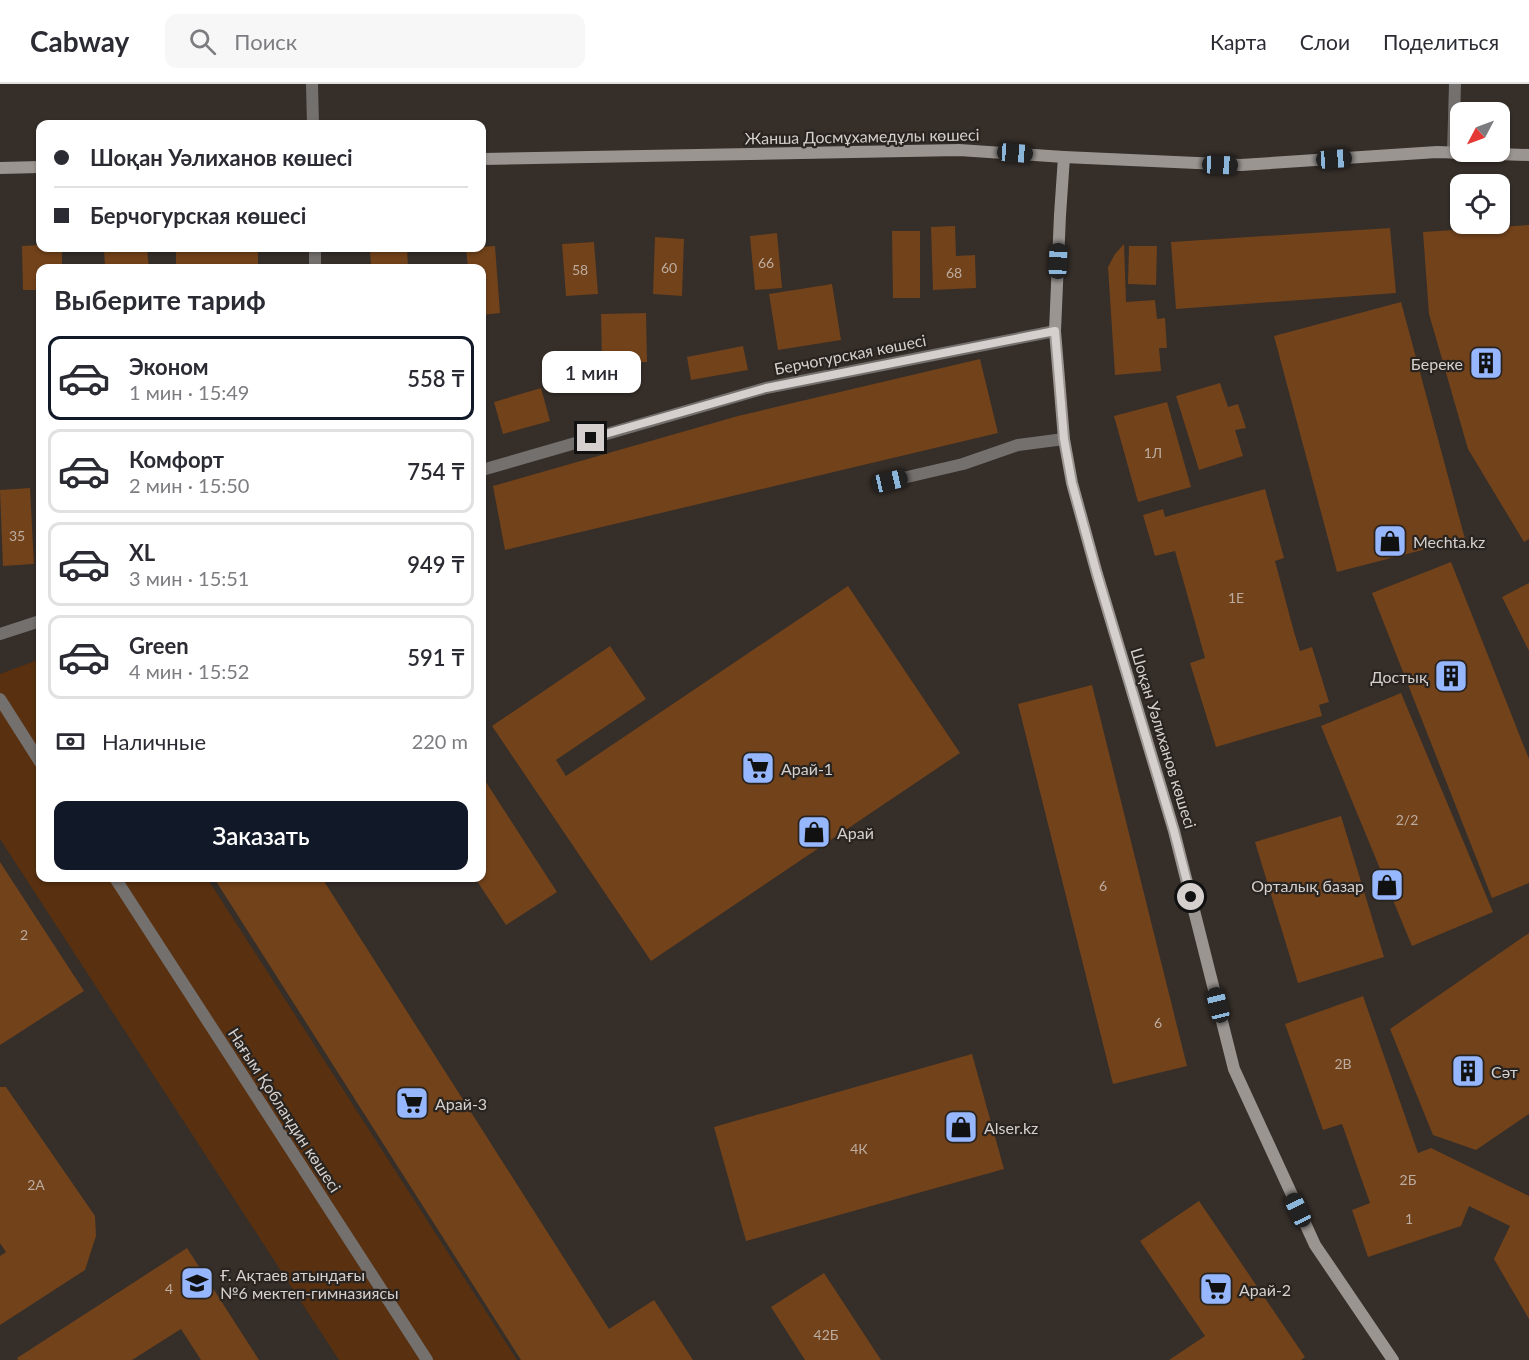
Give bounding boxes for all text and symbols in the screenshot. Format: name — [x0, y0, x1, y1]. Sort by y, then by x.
search box — [165, 14, 585, 68]
text: Cabway — [30, 24, 129, 58]
icon: search — [186, 25, 219, 58]
text: Поиск — [234, 28, 297, 55]
text: Карта — [1210, 29, 1267, 54]
text: Слои — [1300, 29, 1350, 54]
text: Поделиться — [1383, 29, 1499, 54]
north arrow — [1450, 102, 1510, 162]
map controls — [1450, 102, 1510, 234]
street label: Жанша Досмұхамедұлы көшесі — [744, 124, 980, 148]
car — [996, 143, 1034, 163]
text: Шоқан Уәлиханов көшесі — [90, 144, 353, 171]
car — [1315, 149, 1353, 169]
car — [1202, 155, 1238, 175]
button: locate — [1450, 174, 1510, 234]
text: Берчогурская көшесі — [90, 202, 306, 229]
car — [1048, 243, 1068, 279]
house number: 66 — [758, 254, 774, 271]
house number: 60 — [661, 259, 677, 276]
house number: 58 — [572, 261, 588, 278]
house number: 68 — [946, 264, 962, 281]
text: Выберите тариф — [54, 283, 266, 316]
street label: Берчогурская көшесі — [772, 330, 928, 378]
building icon: Береке — [1468, 345, 1504, 381]
icon: car — [57, 351, 111, 405]
callout: 1 мин — [542, 351, 640, 393]
text: Эконом — [129, 353, 209, 380]
place label: Береке — [1411, 354, 1463, 373]
text: 1 мин — [565, 360, 618, 384]
text: 558 ₸ — [407, 365, 465, 392]
text: 1 мин · 15:49 — [129, 380, 249, 404]
route end — [577, 424, 604, 451]
icon: car — [57, 444, 111, 498]
house number: 1Л — [1144, 444, 1162, 461]
text: Комфорт — [129, 446, 224, 473]
text: 754 ₸ — [407, 458, 465, 485]
car — [870, 468, 910, 494]
text: 2 мин · 15:50 — [129, 473, 249, 497]
shop icon: Mechta.kz — [1372, 523, 1408, 559]
house number: 35 — [9, 527, 25, 544]
place label: Mechta.kz — [1413, 532, 1485, 551]
icon: car — [57, 537, 111, 591]
text: XL — [129, 539, 155, 566]
text: 949 ₸ — [407, 551, 465, 578]
text: 3 мин · 15:51 — [129, 566, 249, 590]
house number: 1Е — [1228, 589, 1244, 606]
icon: car — [57, 630, 111, 684]
text: Green — [129, 632, 189, 659]
text: 591 ₸ — [407, 644, 465, 671]
street label: Шоқан Уәлиханов көшесі — [1127, 645, 1201, 831]
building icon: Достық — [1433, 658, 1469, 694]
text: 4 мин · 15:52 — [129, 659, 249, 683]
place label: Достық — [1370, 667, 1428, 686]
icon: cash — [54, 725, 87, 758]
text: Наличные — [102, 728, 206, 755]
text: 220 m — [412, 729, 468, 753]
supermarket icon: Арай-1 — [740, 750, 776, 786]
place label: Арай-1 — [781, 759, 833, 778]
button: Заказать — [54, 801, 468, 870]
house number: 2/2 — [1396, 811, 1418, 828]
shop icon: Арай — [796, 814, 832, 850]
place label: Арай — [837, 823, 874, 842]
shop icon: Орталық базар — [1369, 867, 1405, 903]
place label: Орталық базар — [1251, 876, 1364, 895]
house number: 6 — [1099, 877, 1107, 894]
route start — [1177, 883, 1204, 910]
house number: 2 — [20, 926, 28, 943]
car — [1205, 985, 1231, 1025]
house number: 6 — [1154, 1014, 1162, 1031]
street label: Нағым Қобландин көшесі — [225, 1024, 345, 1196]
building icon: Сәт — [1450, 1053, 1486, 1089]
house number: 2В — [1334, 1055, 1352, 1072]
place label: Сәт — [1491, 1062, 1518, 1081]
supermarket icon: Арай-3 — [394, 1085, 430, 1121]
place label: Арай-3 — [435, 1094, 487, 1113]
shop icon: Alser.kz — [943, 1109, 979, 1145]
place label: Alser.kz — [984, 1118, 1038, 1137]
house number: 4К — [850, 1140, 868, 1157]
house number: 2Б — [1400, 1171, 1417, 1188]
house number: 2А — [27, 1176, 45, 1193]
car — [1282, 1190, 1314, 1230]
house number: 1 — [1405, 1210, 1413, 1227]
school or university icon: Ғ. Ақтаев атындағы №6 мектеп-гимназиясы — [179, 1265, 215, 1301]
place label: Ғ. Ақтаев атындағы №6 мектеп-гимназиясы — [220, 1265, 399, 1302]
supermarket icon: Арай-2 — [1198, 1271, 1234, 1307]
house number: 4 — [165, 1280, 173, 1297]
place label: Арай-2 — [1239, 1280, 1291, 1299]
house number: 42Б — [814, 1326, 839, 1343]

